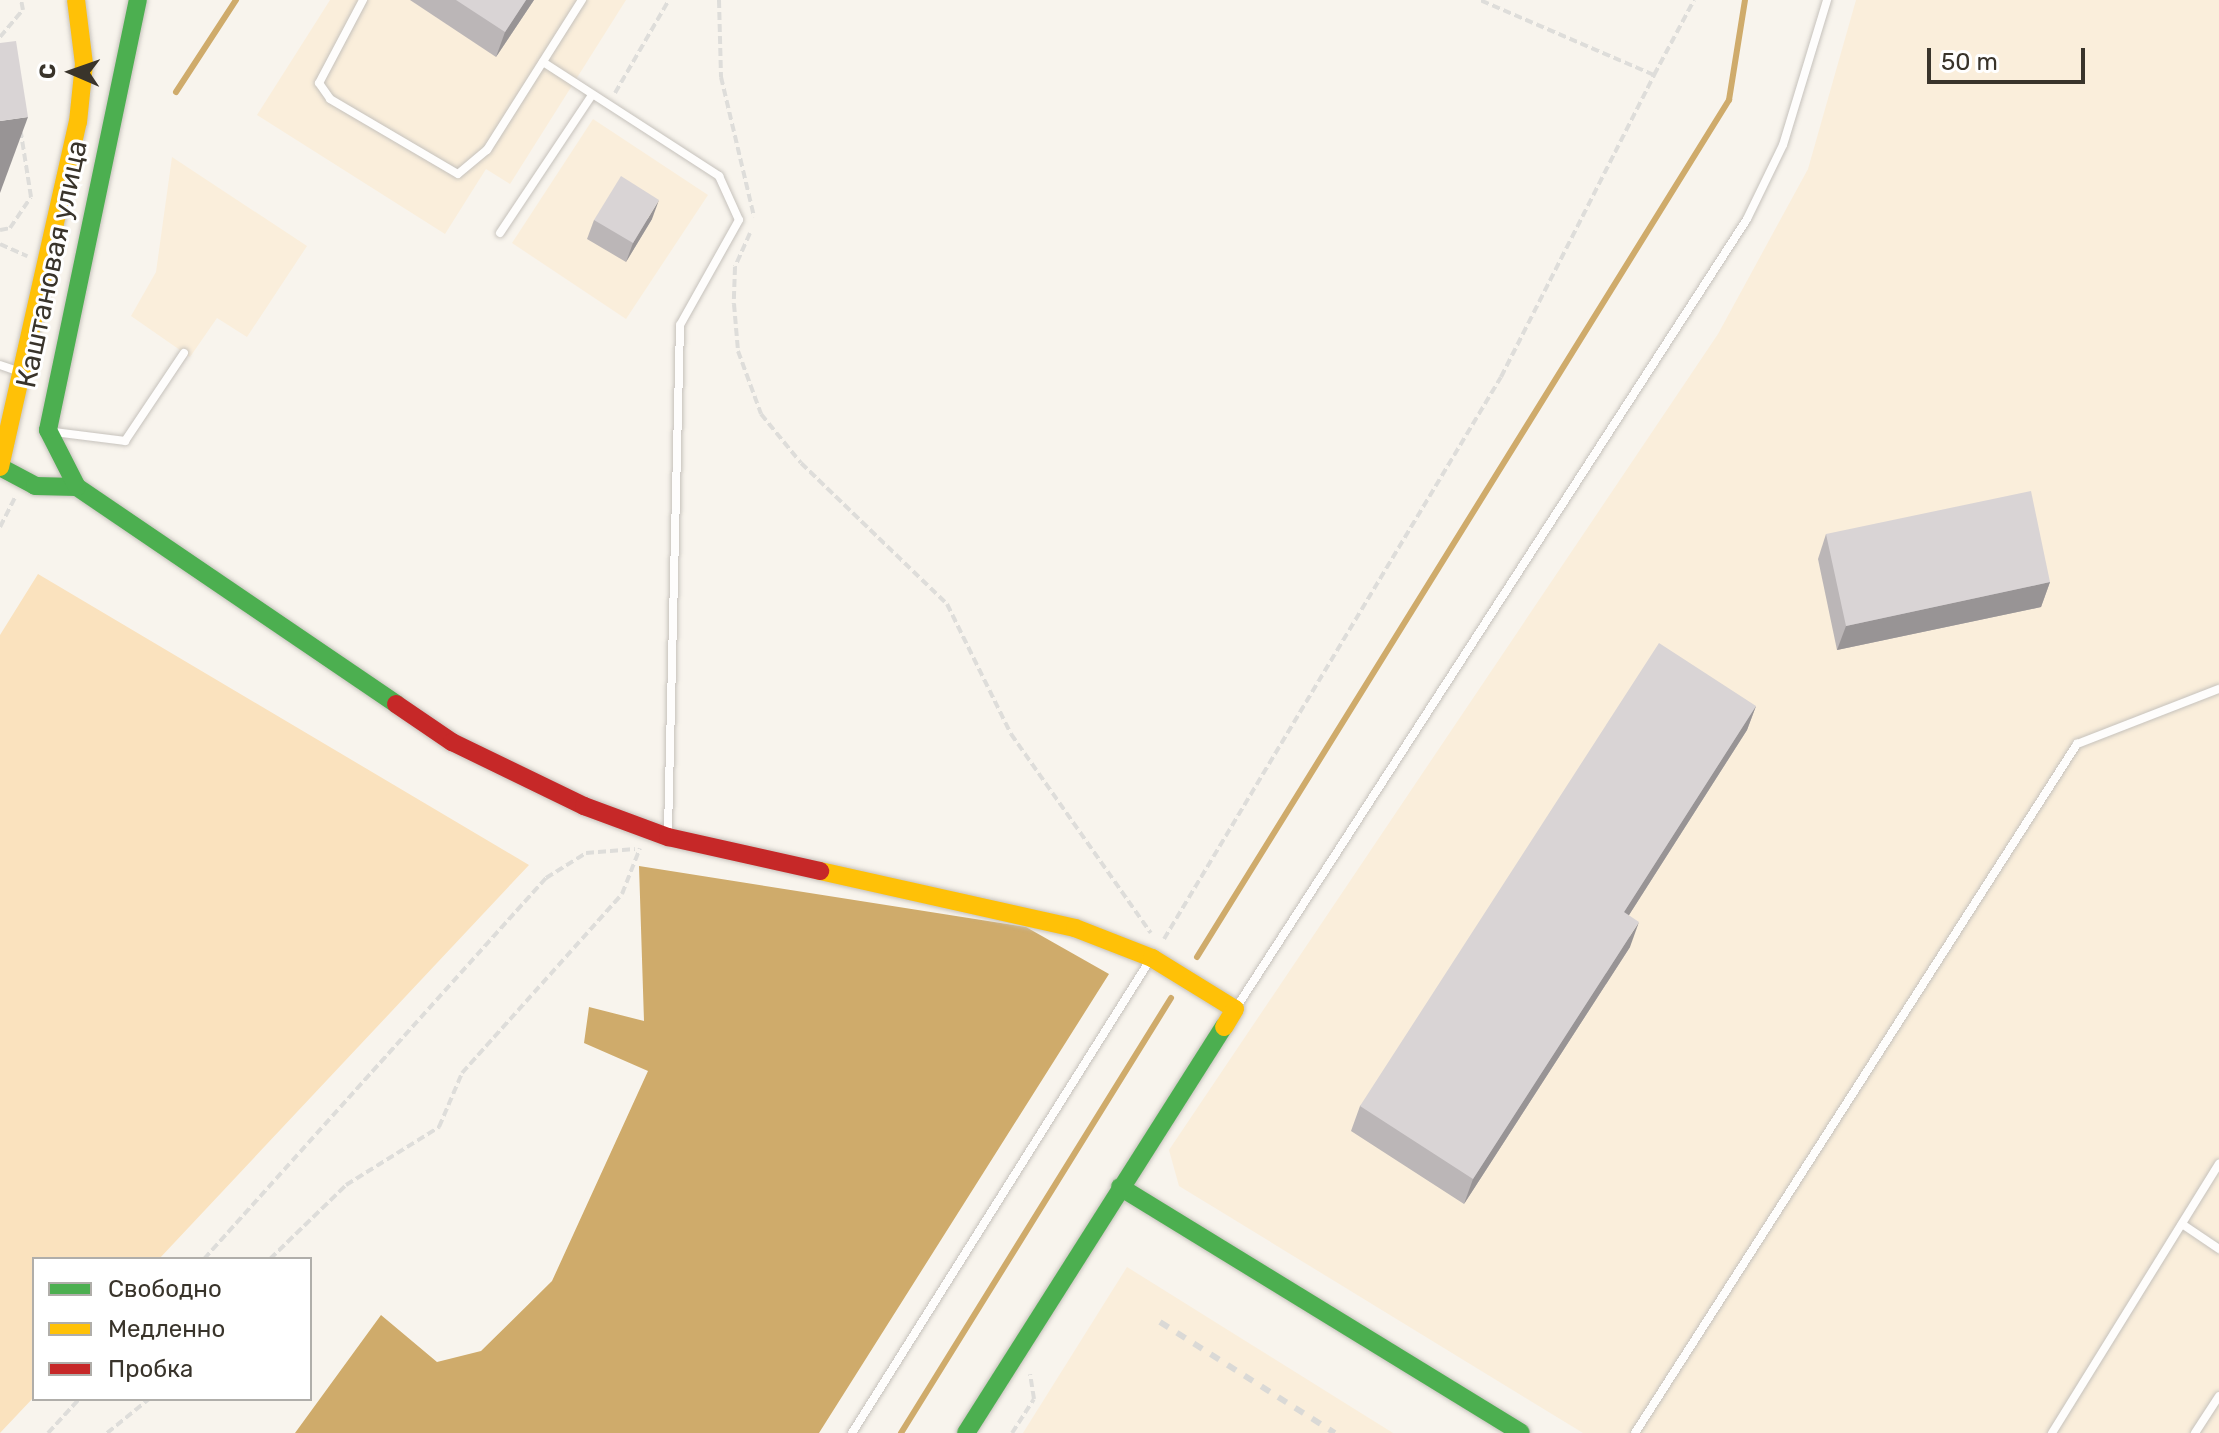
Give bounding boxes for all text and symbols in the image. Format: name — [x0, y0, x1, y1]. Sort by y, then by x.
north arrow — [32, 32, 112, 112]
scale bar — [1931, 32, 2089, 82]
text: 50 m — [1941, 48, 1998, 76]
text: С — [34, 63, 61, 79]
street label: Каштановая улица — [9, 137, 95, 391]
legend — [32, 1257, 312, 1401]
text: Свободно — [108, 1275, 222, 1303]
text: Медленно — [108, 1315, 225, 1343]
text: Пробка — [108, 1355, 193, 1383]

